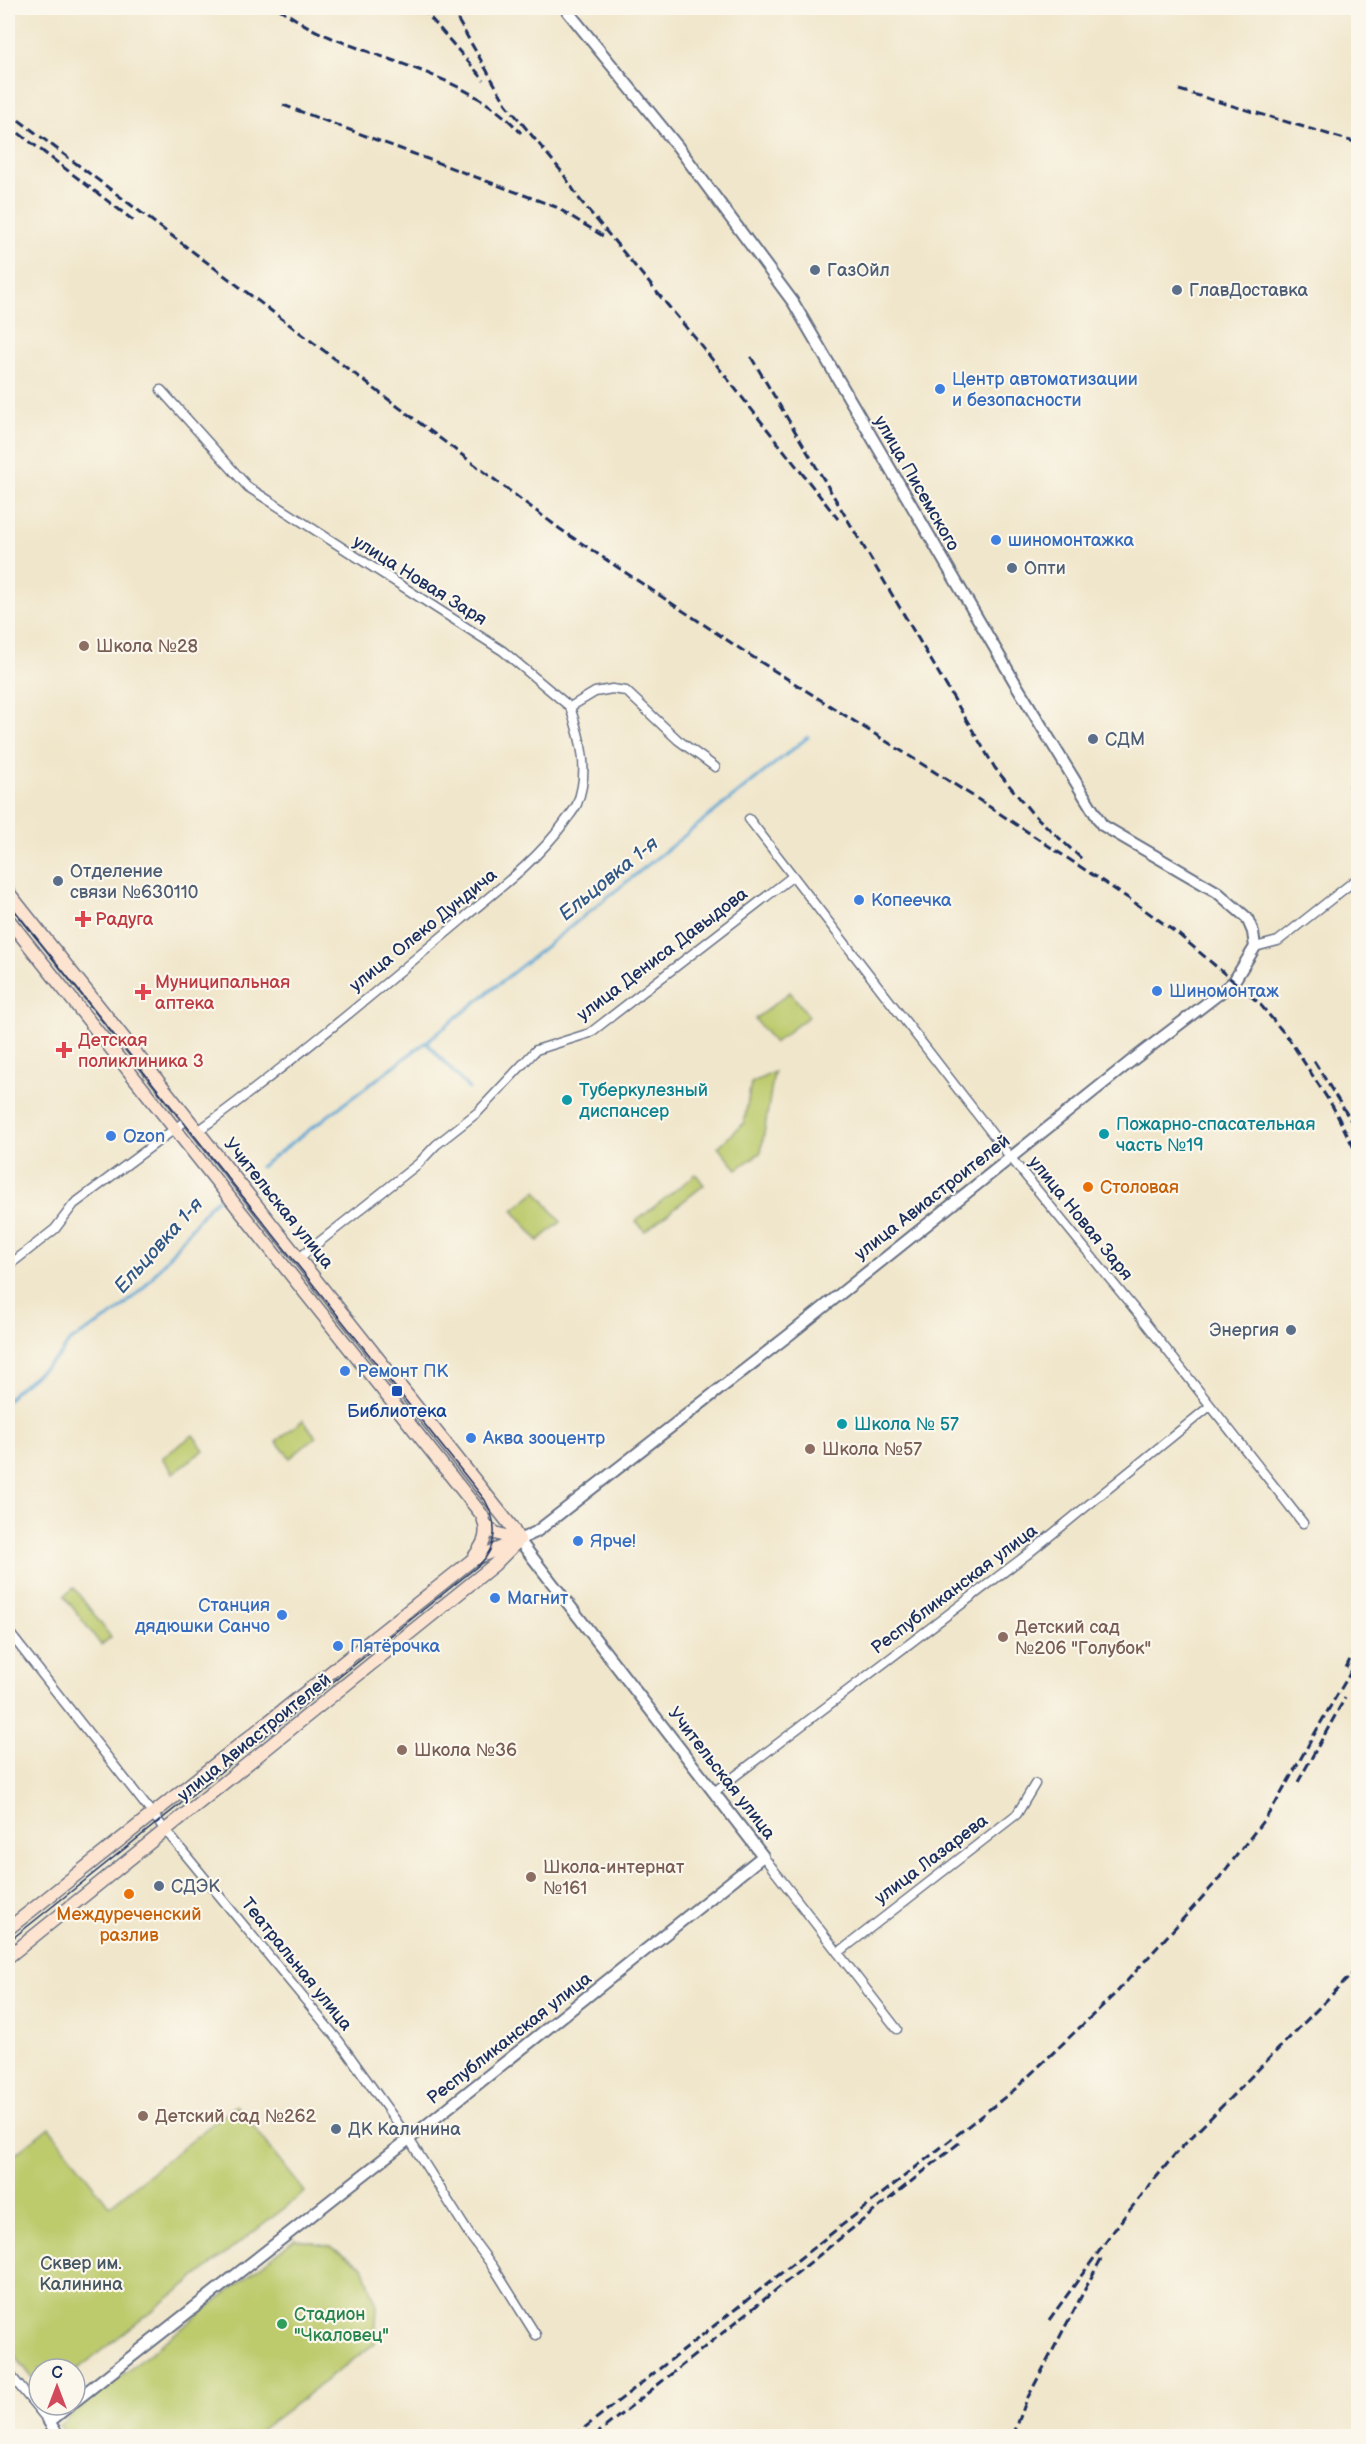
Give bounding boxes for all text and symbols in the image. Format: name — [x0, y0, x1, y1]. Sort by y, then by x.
place label: ГазОйл — [827, 260, 890, 281]
marker: ГазОйл — [808, 263, 822, 277]
place label: ГлавДоставка — [1189, 280, 1309, 301]
marker: ГлавДоставка — [1170, 283, 1184, 297]
place label: Центр автоматизации и безопасности — [952, 369, 1138, 411]
marker: Центр автоматизации и безопасности — [933, 382, 947, 396]
street label: улица Писемского — [869, 412, 964, 554]
place label: шиномонтажка — [1008, 530, 1134, 551]
street label: улица Новая Заря — [349, 531, 490, 630]
marker: шиномонтажка — [989, 533, 1003, 547]
place label: Опти — [1024, 558, 1066, 579]
marker: Опти — [1005, 561, 1019, 575]
place label: Школа №28 — [96, 636, 198, 657]
marker: Школа №28 — [77, 639, 91, 653]
place label: СДМ — [1105, 729, 1145, 750]
marker: СДМ — [1086, 732, 1100, 746]
water label: Ельцовка 1-я — [554, 831, 663, 926]
place label: Отделение связи №630110 — [70, 861, 198, 903]
street label: улица Олеко Дундича — [345, 864, 502, 996]
marker: Отделение связи №630110 — [51, 874, 65, 888]
street label: улица Дениса Давыдова — [573, 883, 752, 1025]
place label: Копеечка — [871, 890, 952, 911]
marker: Копеечка — [852, 893, 866, 907]
place label: Радуга — [95, 909, 154, 930]
marker: Радуга — [76, 912, 90, 926]
place label: Муниципальная аптека — [155, 972, 290, 1014]
place label: Шиномонтаж — [1169, 981, 1279, 1002]
marker: Шиномонтаж — [1150, 984, 1164, 998]
marker: Муниципальная аптека — [136, 985, 150, 999]
place label: Детская поликлиника 3 — [78, 1030, 204, 1072]
marker: Детская поликлиника 3 — [55, 1041, 73, 1059]
place label: Туберкулезный диспансер — [579, 1080, 708, 1122]
marker: Туберкулезный диспансер — [560, 1093, 574, 1107]
place label: Пожарно-спасательная часть №19 — [1116, 1114, 1316, 1156]
place label: Ozon — [123, 1126, 165, 1147]
marker: Пожарно-спасательная часть №19 — [1097, 1127, 1111, 1141]
marker: Ozon — [104, 1129, 118, 1143]
street label: улица Авиастроителей — [850, 1130, 1014, 1265]
street label: Учительская улица — [219, 1134, 338, 1273]
street label: улица Новая Заря — [1024, 1152, 1137, 1285]
place label: Столовая — [1100, 1177, 1179, 1198]
marker: Столовая — [1081, 1180, 1095, 1194]
water label: Ельцовка 1-я — [109, 1193, 208, 1299]
place label: Энергия — [1209, 1320, 1279, 1341]
marker: Энергия — [1284, 1323, 1298, 1337]
place label: Ремонт ПК — [357, 1361, 449, 1382]
marker: Ремонт ПК — [338, 1364, 352, 1378]
marker: Библиотека — [390, 1384, 404, 1398]
place label: Библиотека — [347, 1401, 447, 1422]
place label: Школа № 57 — [854, 1414, 959, 1435]
marker: Школа № 57 — [835, 1417, 849, 1431]
place label: Аква зооцентр — [482, 1428, 605, 1449]
marker: Аква зооцентр — [464, 1431, 478, 1445]
place label: Школа №57 — [822, 1439, 922, 1460]
marker: Школа №57 — [803, 1442, 817, 1456]
street label: Республиканская улица — [867, 1520, 1042, 1659]
place label: Ярче! — [590, 1531, 636, 1552]
marker: Ярче! — [571, 1534, 585, 1548]
place label: Магнит — [507, 1588, 569, 1609]
marker: Магнит — [488, 1591, 502, 1605]
place label: Станция дядюшки Санчо — [135, 1595, 270, 1637]
marker: Станция дядюшки Санчо — [275, 1608, 289, 1622]
place label: Детский сад №206 "Голубок" — [1015, 1617, 1151, 1659]
marker: Детский сад №206 "Голубок" — [996, 1630, 1010, 1644]
place label: Пятёрочка — [350, 1636, 441, 1657]
marker: Пятёрочка — [331, 1639, 345, 1653]
street label: улица Авиастроителей — [173, 1669, 335, 1806]
street label: Учительская улица — [663, 1703, 780, 1844]
place label: Школа №36 — [414, 1740, 517, 1761]
marker: Школа №36 — [395, 1743, 409, 1757]
street label: улица Лазарева — [871, 1810, 992, 1909]
place label: Школа-интернат №161 — [543, 1857, 685, 1899]
marker: Школа-интернат №161 — [524, 1870, 538, 1884]
place label: СДЭК — [171, 1876, 220, 1897]
marker: СДЭК — [152, 1879, 166, 1893]
marker: Междуреченский разлив — [122, 1887, 136, 1901]
street label: Театральная улица — [237, 1894, 357, 2035]
place label: Междуреченский разлив — [56, 1904, 202, 1946]
street label: Республиканская улица — [423, 1968, 596, 2109]
place label: Детский сад №262 — [155, 2106, 317, 2127]
marker: Детский сад №262 — [136, 2109, 150, 2123]
place label: ДК Калинина — [348, 2119, 461, 2140]
marker: ДК Калинина — [329, 2122, 343, 2136]
park label: Сквер им. Калинина — [39, 2253, 123, 2295]
place label: Стадион "Чкаловец" — [294, 2304, 389, 2346]
marker: Стадион "Чкаловец" — [275, 2317, 289, 2331]
north arrow — [27, 2357, 87, 2417]
text: С — [51, 2364, 63, 2383]

